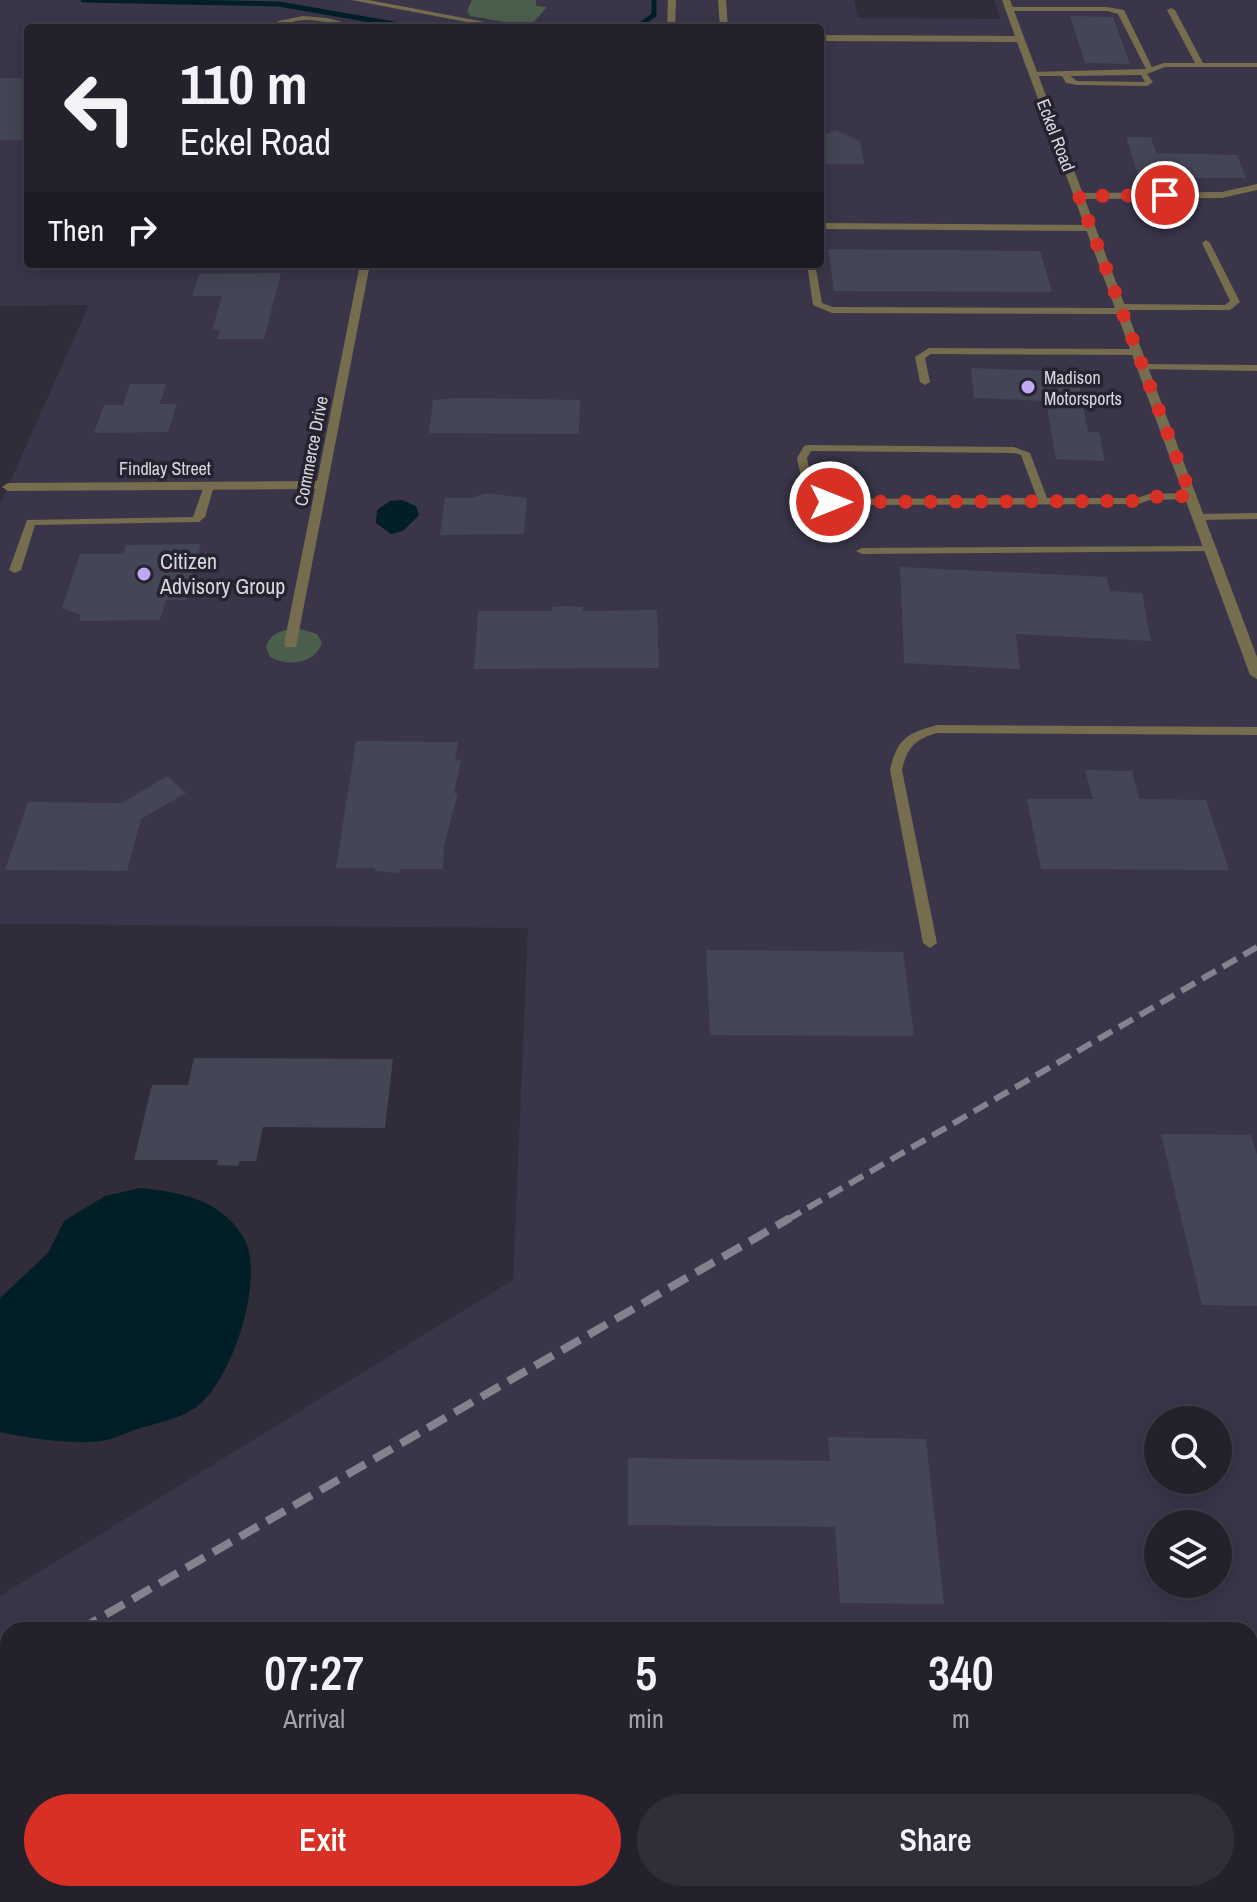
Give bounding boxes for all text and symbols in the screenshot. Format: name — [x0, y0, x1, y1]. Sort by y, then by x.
text: 110 m — [180, 46, 308, 121]
icon: left — [48, 56, 152, 160]
street label: Eckel Road — [1031, 95, 1081, 175]
text: Eckel Road — [180, 118, 331, 166]
pin — [1131, 161, 1199, 229]
icon: arrive — [1143, 173, 1187, 217]
icon: right — [120, 208, 164, 252]
text: Then — [48, 210, 104, 250]
place label: Madison Motorsports — [1044, 365, 1122, 411]
marker: Madison Motorsports — [1019, 378, 1037, 396]
street label: Commerce Drive — [288, 394, 334, 508]
street label: Findlay Street — [119, 456, 211, 481]
position arrow — [788, 460, 872, 544]
place label: Citizen Advisory Group — [159, 546, 285, 601]
marker: Citizen Advisory Group — [135, 565, 153, 583]
map controls — [1144, 1406, 1232, 1598]
button: search — [1144, 1406, 1232, 1494]
button: layers — [1144, 1510, 1232, 1598]
text: 07:27 — [264, 1640, 364, 1705]
text: 5 — [635, 1640, 657, 1705]
text: 340 — [928, 1640, 994, 1705]
text: Arrival — [283, 1701, 345, 1736]
text: min — [628, 1701, 664, 1736]
text: m — [952, 1701, 970, 1736]
button: Exit — [24, 1794, 621, 1886]
button: Share — [637, 1794, 1234, 1886]

